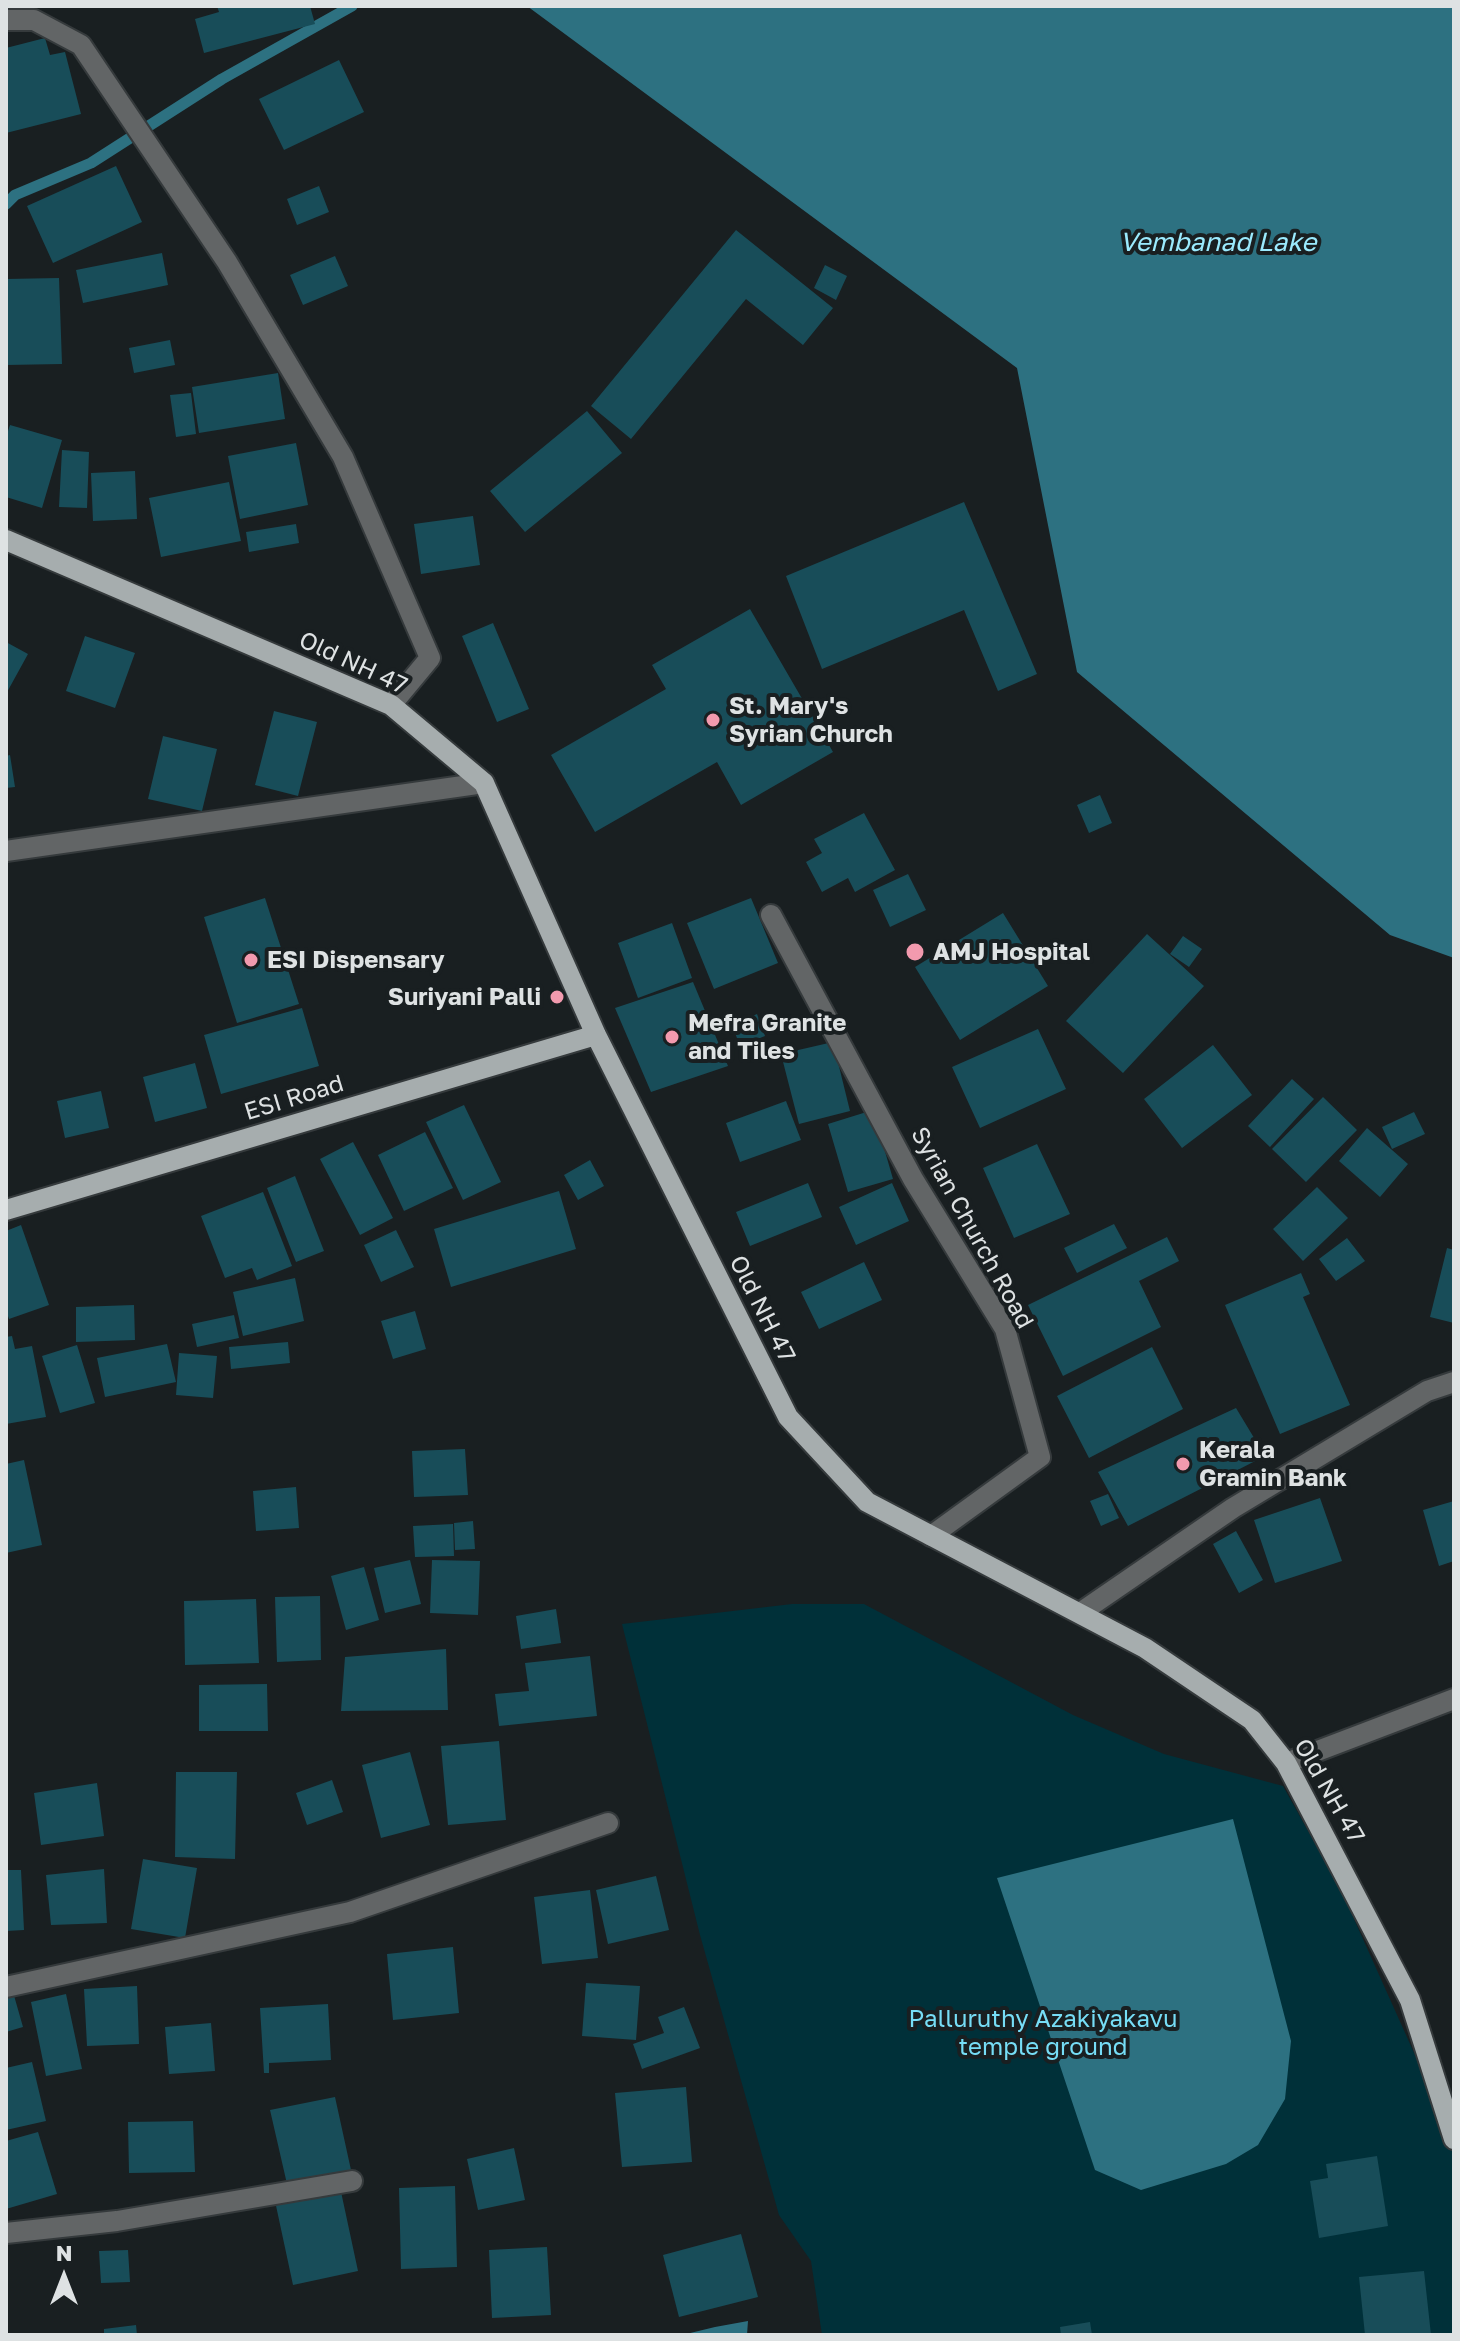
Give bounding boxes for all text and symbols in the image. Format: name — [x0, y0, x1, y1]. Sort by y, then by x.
water label: Vembanad Lake — [1120, 227, 1316, 259]
street label: Old NH 47 — [294, 625, 412, 701]
place label: St. Mary's Syrian Church — [729, 692, 893, 748]
marker: St. Mary's Syrian Church — [704, 711, 722, 729]
place label: AMJ Hospital — [933, 938, 1090, 966]
marker: AMJ Hospital — [904, 941, 926, 963]
place label: ESI Dispensary — [267, 946, 445, 974]
marker: ESI Dispensary — [242, 951, 260, 969]
place label: Suriyani Palli — [388, 983, 541, 1011]
marker: Suriyani Palli — [548, 988, 566, 1006]
place label: Mefra Granite and Tiles — [688, 1009, 847, 1065]
marker: Mefra Granite and Tiles — [663, 1028, 681, 1046]
street label: ESI Road — [241, 1069, 347, 1127]
street label: Syrian Church Road — [905, 1122, 1039, 1334]
street label: Old NH 47 — [723, 1251, 801, 1367]
place label: Kerala Gramin Bank — [1199, 1436, 1347, 1492]
marker: Kerala Gramin Bank — [1174, 1455, 1192, 1473]
street label: Old NH 47 — [1288, 1734, 1370, 1848]
park label: Palluruthy Azakiyakavu temple ground — [909, 2005, 1177, 2061]
north arrow — [24, 2237, 104, 2317]
text: N — [56, 2239, 72, 2266]

